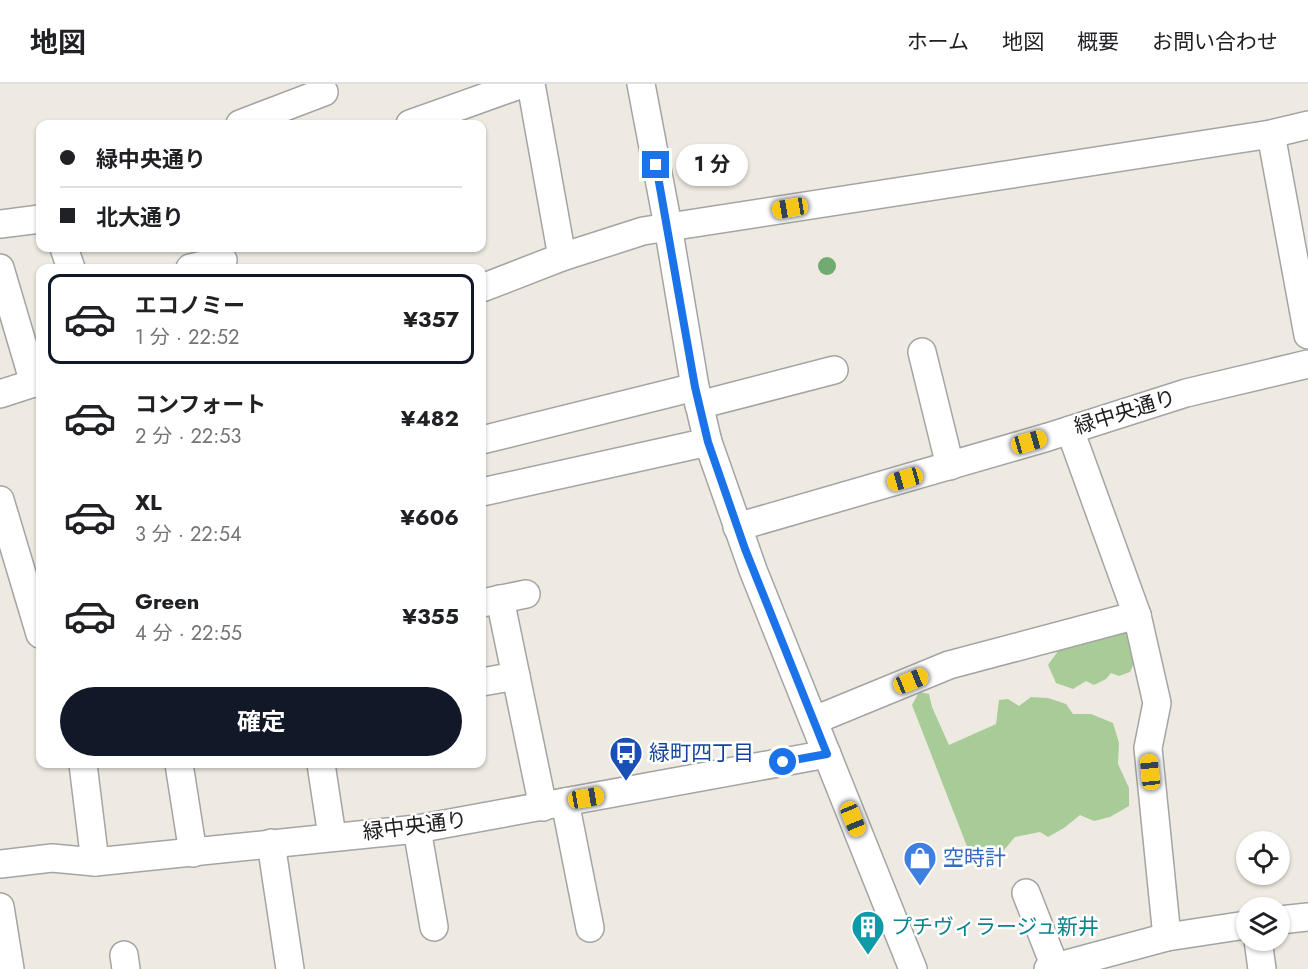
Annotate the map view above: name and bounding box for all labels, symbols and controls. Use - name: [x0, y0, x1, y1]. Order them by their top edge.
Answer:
- text: 地図: [30, 22, 86, 63]
- text: ホーム: [907, 27, 969, 57]
- text: 地図: [1002, 27, 1044, 57]
- text: 概要: [1077, 27, 1119, 57]
- text: お問い合わせ: [1152, 27, 1278, 57]
- text: 緑中央通り: [96, 143, 206, 175]
- callout: 1 分: [677, 144, 749, 186]
- text: 1 分: [694, 150, 730, 179]
- route end: [642, 151, 669, 178]
- car: [771, 196, 809, 220]
- text: 北大通り: [96, 201, 184, 233]
- text: エコノミー: [135, 289, 245, 321]
- icon: car: [63, 292, 117, 346]
- text: ¥357: [403, 303, 459, 335]
- text: 1 分 · 22:52: [135, 323, 239, 352]
- street label: 緑中央通り: [1070, 382, 1180, 442]
- text: コンフォート: [135, 388, 266, 420]
- icon: car: [63, 391, 117, 445]
- text: ¥482: [401, 402, 459, 434]
- text: 2 分 · 22:53: [135, 422, 241, 451]
- car: [1009, 428, 1049, 456]
- car: [885, 465, 925, 493]
- text: XL: [135, 486, 162, 518]
- icon: car: [63, 490, 117, 544]
- text: ¥606: [400, 501, 459, 533]
- text: 3 分 · 22:54: [135, 520, 242, 549]
- text: Green: [135, 585, 199, 617]
- icon: car: [63, 589, 117, 643]
- text: ¥355: [402, 600, 459, 632]
- text: 4 分 · 22:55: [135, 619, 242, 648]
- car: [891, 666, 931, 696]
- button: 確定: [60, 687, 462, 756]
- bus stop icon: 緑町四丁目: [608, 735, 644, 782]
- place label: 緑町四丁目: [649, 738, 754, 768]
- route start: [769, 748, 796, 775]
- car: [1139, 753, 1161, 791]
- car: [567, 786, 605, 810]
- car: [838, 799, 868, 839]
- street label: 緑中央通り: [361, 805, 469, 847]
- map controls: [1236, 831, 1290, 951]
- button: locate: [1236, 831, 1290, 885]
- shop icon: 空時計: [902, 840, 938, 887]
- place label: 空時計: [943, 843, 1006, 873]
- button: layers: [1236, 897, 1290, 951]
- building icon: プチヴィラージュ新井: [850, 909, 886, 956]
- place label: プチヴィラージュ新井: [891, 912, 1099, 942]

